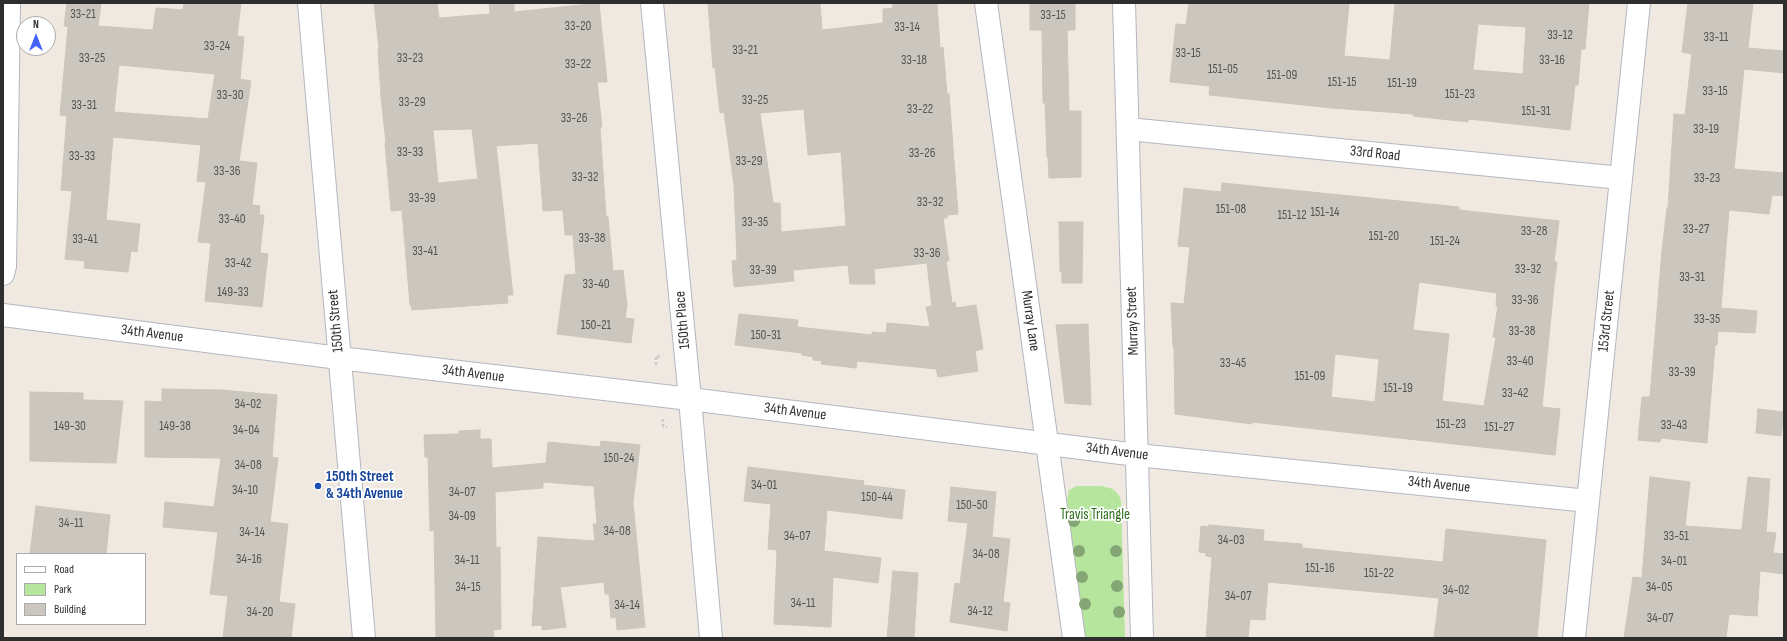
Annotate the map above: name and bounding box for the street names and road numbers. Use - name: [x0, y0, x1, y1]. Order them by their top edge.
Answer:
- street label: 33rd Road: [1349, 142, 1401, 166]
- street label: Murray Street: [1123, 286, 1143, 356]
- street label: 150th Street: [324, 289, 348, 353]
- street label: Murray Lane: [1017, 289, 1043, 353]
- street label: 153rd Street: [1595, 289, 1619, 353]
- street label: 150th Place: [671, 290, 695, 350]
- street label: 34th Avenue: [120, 321, 184, 347]
- street label: 34th Avenue: [441, 361, 505, 387]
- street label: 34th Avenue: [763, 399, 827, 425]
- street label: 34th Avenue: [1085, 439, 1149, 465]
- street label: 34th Avenue: [1407, 473, 1471, 497]

